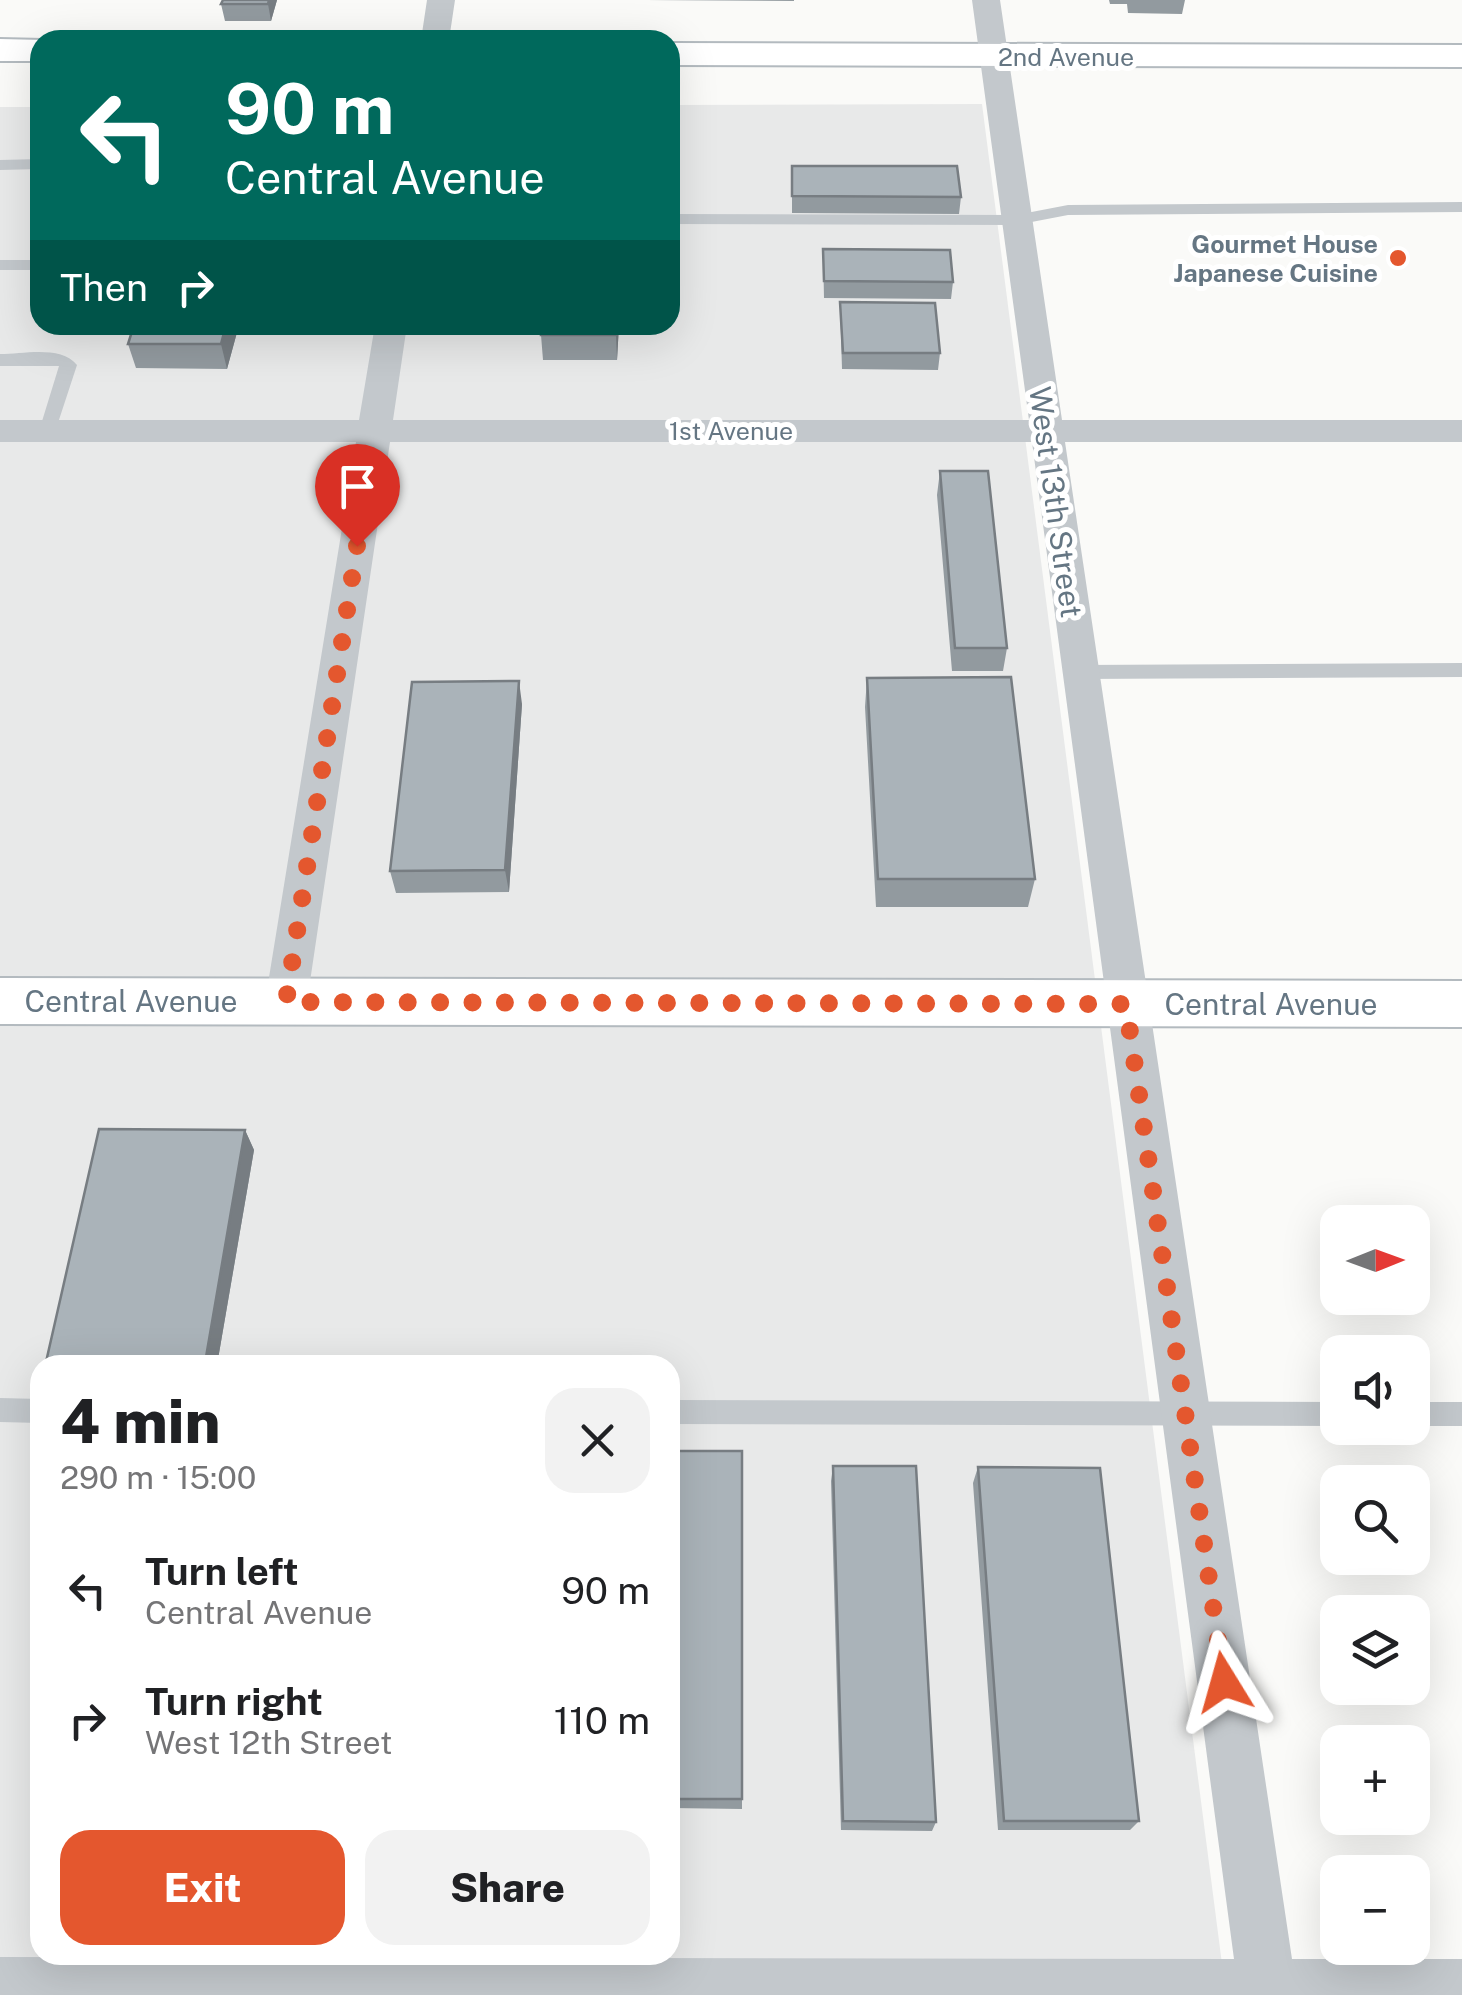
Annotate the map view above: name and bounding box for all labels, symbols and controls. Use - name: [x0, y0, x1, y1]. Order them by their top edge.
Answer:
- street label: 2nd Avenue: [998, 42, 1134, 72]
- text: 90 m: [225, 67, 395, 150]
- icon: left: [60, 70, 190, 200]
- text: Central Avenue: [225, 151, 545, 204]
- place label: Gourmet House Japanese Cuisine: [1173, 229, 1378, 288]
- marker: Gourmet House Japanese Cuisine: [1387, 247, 1409, 269]
- icon: right: [168, 260, 223, 315]
- text: Then: [60, 265, 148, 310]
- street label: West 13th Street: [1022, 384, 1090, 620]
- street label: 1st Avenue: [669, 416, 793, 446]
- pin: [315, 444, 400, 547]
- icon: arrive: [330, 459, 385, 514]
- street label: Central Avenue: [24, 983, 238, 1019]
- street label: Central Avenue: [1164, 986, 1378, 1022]
- north arrow: [1320, 1205, 1430, 1315]
- map controls: [1320, 1205, 1430, 1965]
- button: sound: [1320, 1335, 1430, 1445]
- text: 4 min: [60, 1386, 220, 1457]
- button: close: [545, 1388, 650, 1493]
- text: 290 m · 15:00: [60, 1459, 256, 1496]
- button: search: [1320, 1465, 1430, 1575]
- text: Turn left: [145, 1549, 299, 1594]
- icon: left: [60, 1563, 115, 1618]
- text: 90 m: [561, 1568, 650, 1613]
- text: Central Avenue: [145, 1594, 372, 1631]
- button: layers: [1320, 1595, 1430, 1705]
- position arrow: [1172, 1630, 1276, 1734]
- text: Turn right: [145, 1679, 323, 1724]
- icon: right: [60, 1693, 115, 1748]
- text: 110 m: [554, 1698, 650, 1743]
- text: West 12th Street: [145, 1724, 392, 1761]
- button: +: [1320, 1725, 1430, 1835]
- button: Exit: [60, 1830, 345, 1945]
- button: Share: [365, 1830, 650, 1945]
- button: −: [1320, 1855, 1430, 1965]

